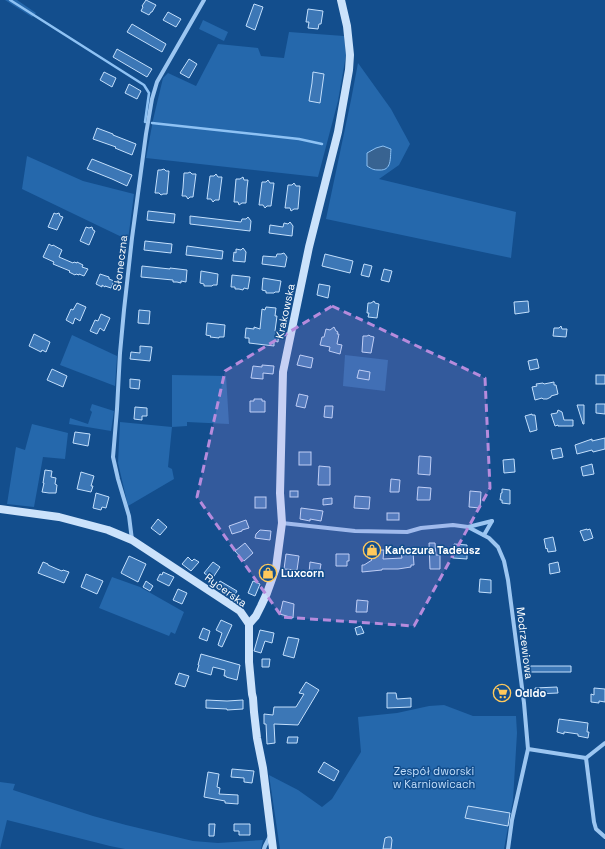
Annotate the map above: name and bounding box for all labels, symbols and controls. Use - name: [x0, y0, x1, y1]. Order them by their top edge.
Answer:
- street label: Słoneczna: [110, 234, 130, 292]
- street label: Krakowska: [272, 282, 298, 340]
- shop icon: Kańczura Tadeusz: [362, 540, 382, 560]
- place label: Kańczura Tadeusz: [385, 543, 481, 557]
- shop icon: Luxcorn: [258, 563, 278, 583]
- place label: Luxcorn: [281, 566, 324, 580]
- street label: Rycerska: [202, 570, 250, 610]
- street label: Modrzewiowa: [514, 606, 536, 681]
- supermarket icon: Odido: [492, 683, 512, 703]
- place label: Odido: [515, 686, 546, 700]
- park label: Zespół dworski w Karniowicach: [393, 764, 475, 791]

